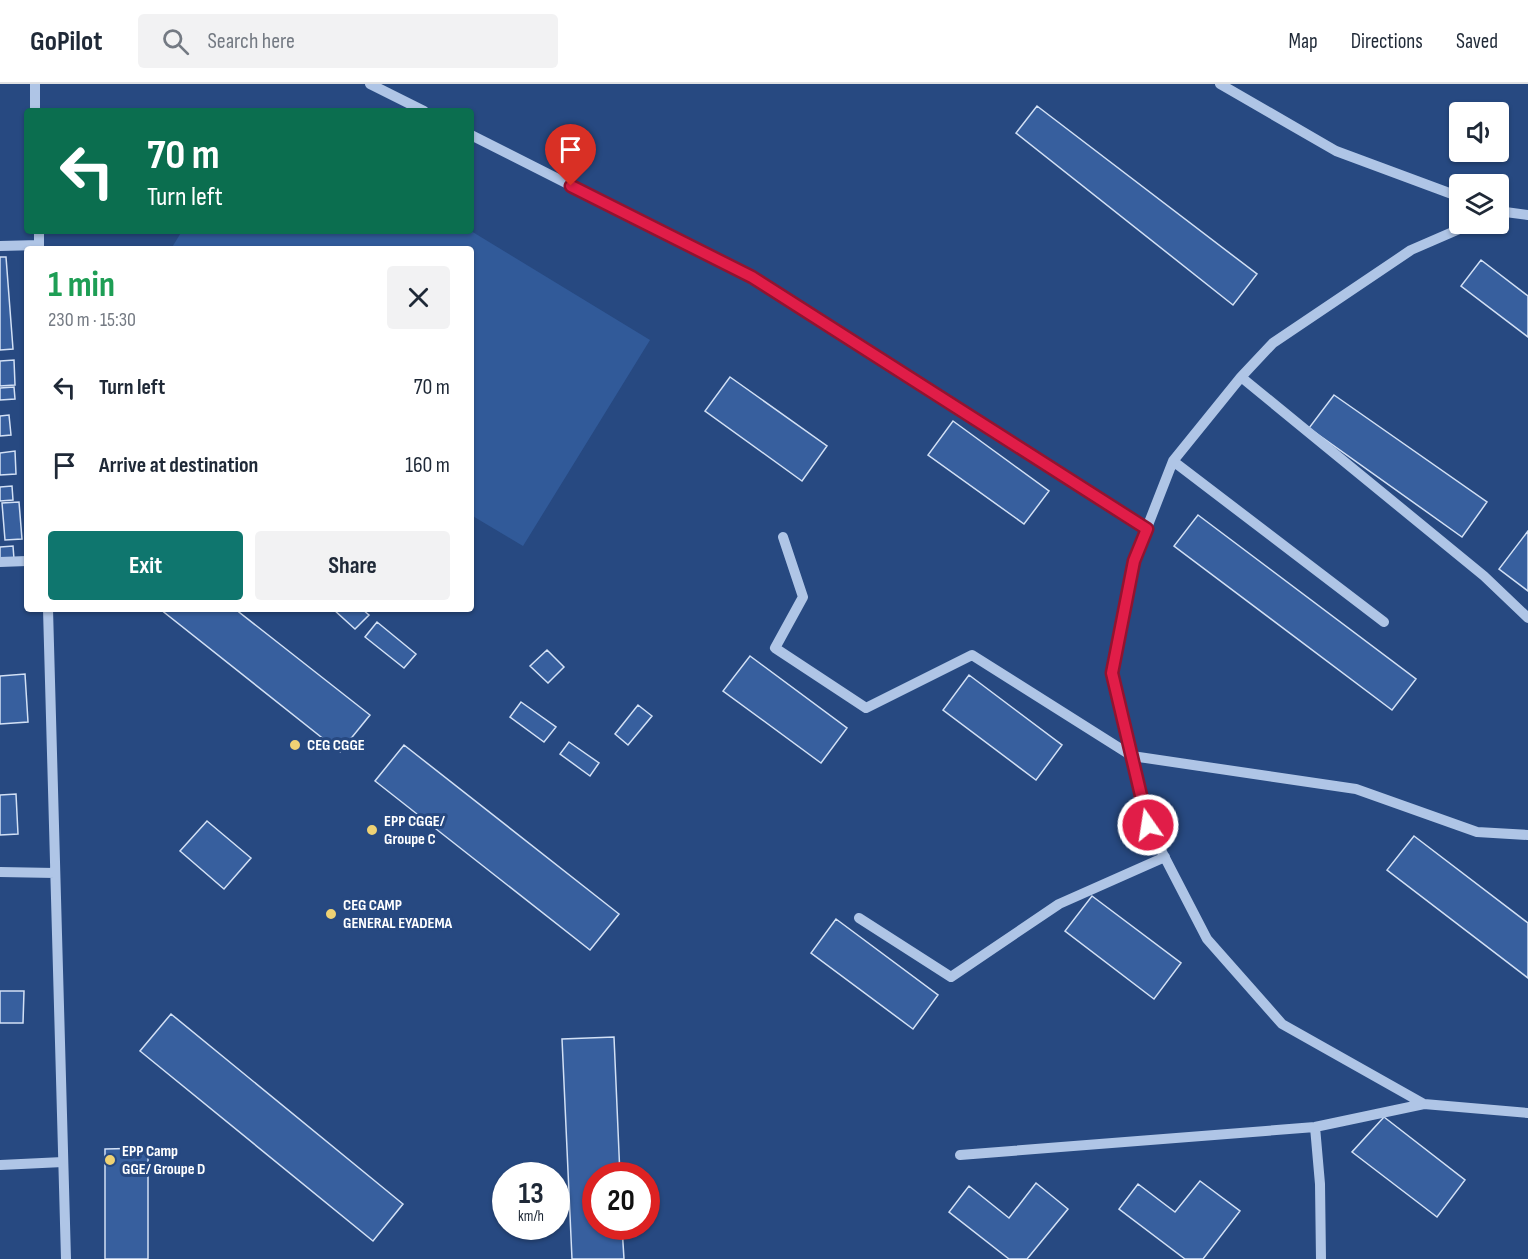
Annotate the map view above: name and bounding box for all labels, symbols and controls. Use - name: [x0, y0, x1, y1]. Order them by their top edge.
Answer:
- search box: [138, 14, 558, 68]
- text: GoPilot: [30, 25, 102, 58]
- icon: search: [159, 25, 192, 58]
- text: Search here: [207, 28, 295, 55]
- text: Map: [1288, 29, 1318, 54]
- text: Directions: [1351, 29, 1423, 54]
- text: Saved: [1456, 29, 1498, 54]
- map controls: [1449, 102, 1509, 234]
- button: sound: [1449, 102, 1509, 162]
- pin: [545, 124, 596, 186]
- text: 70 m: [147, 130, 220, 181]
- icon: left: [48, 132, 126, 210]
- icon: arrive: [554, 133, 587, 166]
- button: layers: [1449, 174, 1509, 234]
- text: Turn left: [147, 181, 223, 213]
- text: 1 min: [48, 264, 115, 307]
- button: close: [387, 266, 450, 329]
- text: 230 m · 15:30: [48, 308, 136, 332]
- icon: left: [48, 371, 81, 404]
- text: Turn left: [99, 374, 165, 401]
- text: 70 m: [414, 374, 450, 401]
- icon: arrive: [48, 449, 81, 482]
- text: Arrive at destination: [99, 452, 258, 479]
- text: 160 m: [405, 452, 450, 479]
- button: Exit: [48, 531, 243, 600]
- button: Share: [255, 531, 450, 600]
- place label: CEG CGGE: [307, 736, 365, 755]
- marker: CEG CGGE: [288, 738, 302, 752]
- position arrow: [1116, 793, 1180, 857]
- place label: EPP CGGE/ Groupe C: [384, 812, 446, 849]
- marker: EPP CGGE/ Groupe C: [365, 823, 379, 837]
- place label: CEG CAMP GENERAL EYADEMA: [343, 896, 453, 933]
- marker: CEG CAMP GENERAL EYADEMA: [324, 907, 338, 921]
- place label: EPP Camp GGE/ Groupe D: [122, 1142, 205, 1179]
- marker: EPP Camp GGE/ Groupe D: [103, 1153, 117, 1167]
- speed limit sign: 20: [582, 1162, 660, 1240]
- text: 13: [518, 1176, 544, 1212]
- text: km/h: [518, 1207, 544, 1226]

